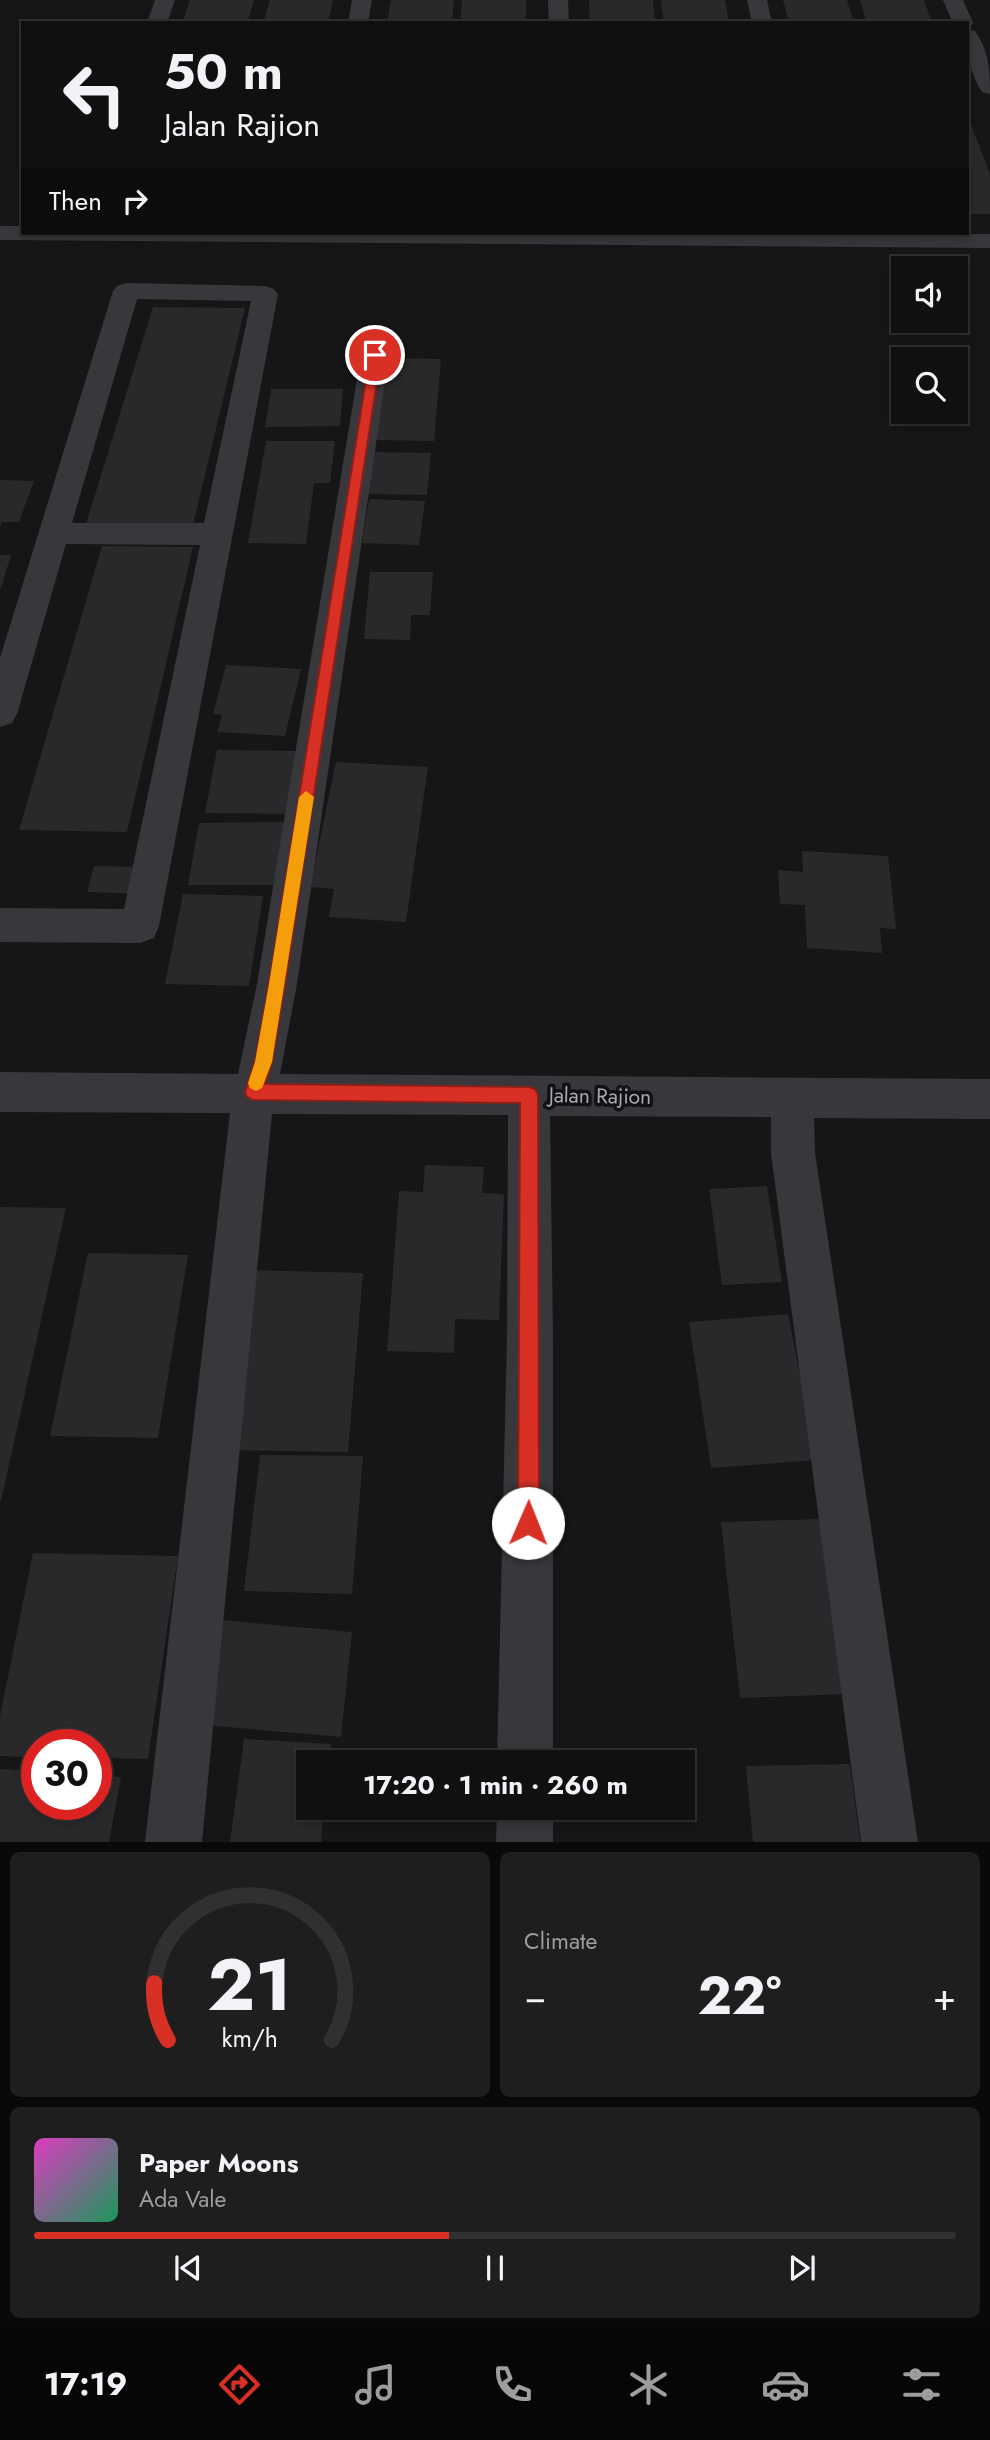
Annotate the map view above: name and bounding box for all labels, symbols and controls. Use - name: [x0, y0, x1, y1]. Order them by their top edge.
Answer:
- text: 50 m: [164, 37, 283, 107]
- icon: left: [49, 49, 140, 140]
- text: Jalan Rajion: [164, 102, 320, 148]
- text: Then: [49, 182, 102, 220]
- icon: right: [116, 182, 154, 220]
- map controls: [891, 256, 968, 424]
- button: sound: [891, 256, 968, 333]
- pin: [345, 325, 405, 385]
- icon: arrive: [356, 336, 394, 374]
- button: search: [891, 347, 968, 424]
- street label: Jalan Rajion: [546, 1080, 651, 1112]
- position arrow: [491, 1486, 565, 1560]
- speed limit sign: 30: [21, 1729, 112, 1820]
- text: 17:20 · 1 min · 260 m: [363, 1766, 628, 1804]
- text: Climate: [524, 1924, 597, 1958]
- text: 21: [208, 1933, 292, 2038]
- text: 22°: [698, 1958, 781, 2034]
- text: −: [524, 1969, 546, 2024]
- text: +: [933, 1969, 956, 2024]
- text: km/h: [222, 2020, 278, 2056]
- text: Paper Moons: [139, 2144, 299, 2182]
- text: Ada Vale: [139, 2182, 226, 2216]
- icon: previous: [169, 2249, 207, 2287]
- icon: pause: [476, 2249, 514, 2287]
- icon: next: [783, 2249, 821, 2287]
- icon: directions: [215, 2360, 264, 2409]
- icon: music: [351, 2360, 400, 2409]
- icon: phone: [488, 2360, 537, 2409]
- icon: climate: [624, 2360, 673, 2409]
- icon: car: [761, 2360, 810, 2409]
- icon: filters: [897, 2360, 946, 2409]
- text: 17:19: [44, 2361, 127, 2407]

